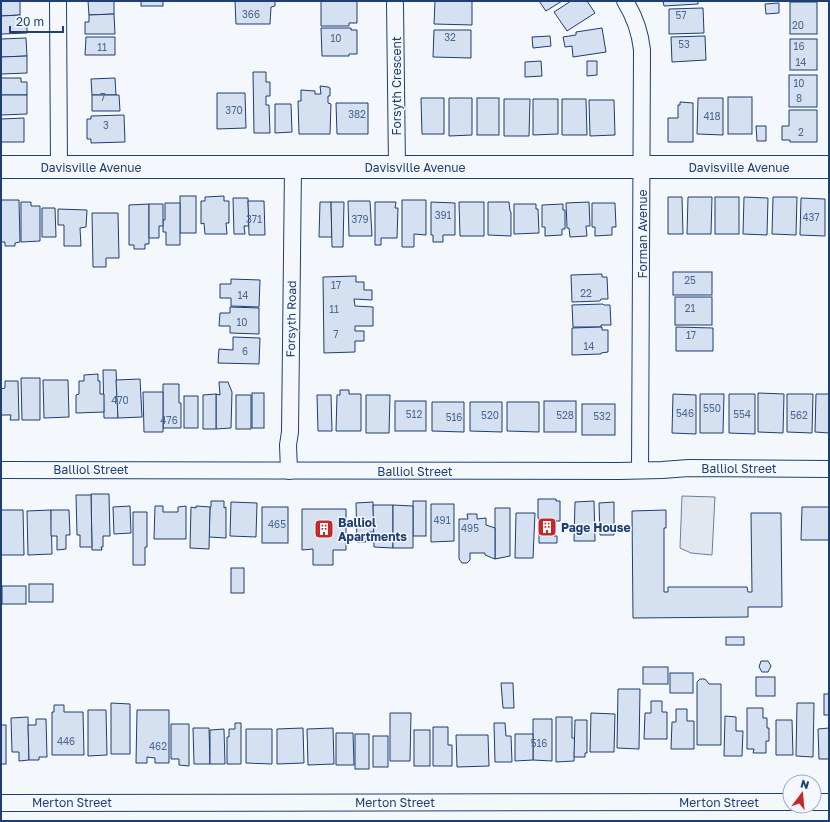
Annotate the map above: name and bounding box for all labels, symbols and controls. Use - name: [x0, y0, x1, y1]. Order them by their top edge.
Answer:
- scale bar: [10, 8, 63, 34]
- house number: 366: [242, 8, 260, 20]
- house number: 57: [675, 9, 687, 21]
- text: 20 m: [16, 14, 44, 29]
- house number: 20: [792, 19, 804, 31]
- house number: 32: [444, 31, 456, 43]
- house number: 10: [330, 32, 342, 44]
- street label: Forsyth Crescent: [389, 36, 404, 136]
- house number: 53: [678, 38, 690, 50]
- house number: 16: [794, 40, 804, 52]
- house number: 11: [97, 41, 107, 53]
- house number: 14: [796, 56, 806, 68]
- house number: 10: [793, 77, 805, 89]
- house number: 7: [100, 91, 106, 103]
- house number: 8: [796, 92, 802, 104]
- house number: 370: [225, 104, 243, 116]
- house number: 382: [348, 108, 366, 120]
- house number: 418: [703, 110, 721, 122]
- house number: 3: [103, 119, 109, 131]
- house number: 2: [798, 126, 804, 138]
- street label: Davisville Avenue: [40, 160, 142, 175]
- street label: Davisville Avenue: [364, 160, 466, 175]
- street label: Davisville Avenue: [688, 160, 790, 175]
- street label: Forman Avenue: [635, 189, 650, 279]
- house number: 391: [435, 209, 452, 221]
- house number: 437: [802, 211, 820, 223]
- house number: 371: [246, 213, 262, 225]
- house number: 379: [351, 213, 369, 225]
- house number: 25: [684, 274, 696, 286]
- house number: 17: [331, 279, 341, 291]
- street label: Forsyth Road: [283, 280, 299, 358]
- house number: 22: [580, 287, 592, 299]
- house number: 14: [238, 289, 248, 301]
- house number: 21: [685, 302, 695, 314]
- house number: 11: [329, 303, 339, 315]
- house number: 10: [236, 316, 248, 328]
- house number: 7: [333, 328, 339, 340]
- house number: 17: [686, 329, 696, 341]
- house number: 14: [584, 340, 594, 352]
- house number: 6: [242, 345, 248, 357]
- house number: 470: [111, 394, 129, 406]
- house number: 550: [703, 402, 721, 414]
- house number: 546: [676, 407, 694, 419]
- house number: 512: [406, 408, 422, 420]
- house number: 554: [733, 408, 751, 420]
- house number: 520: [481, 409, 499, 421]
- house number: 528: [556, 409, 574, 421]
- house number: 562: [790, 409, 808, 421]
- house number: 532: [593, 410, 611, 422]
- house number: 516: [446, 411, 462, 423]
- house number: 476: [160, 414, 178, 426]
- street label: Balliol Street: [701, 461, 777, 476]
- street label: Balliol Street: [53, 462, 129, 477]
- street label: Balliol Street: [377, 464, 453, 479]
- house number: 491: [434, 514, 451, 526]
- place label: Balliol Apartments: [338, 515, 407, 544]
- building icon: Page House: [536, 516, 558, 538]
- house number: 465: [268, 518, 286, 530]
- building icon: Balliol Apartments: [313, 518, 335, 540]
- place label: Page House: [561, 520, 631, 535]
- house number: 495: [461, 522, 479, 534]
- house number: 446: [57, 735, 75, 747]
- house number: 516: [531, 737, 547, 749]
- house number: 462: [149, 740, 167, 752]
- north arrow: [782, 774, 822, 814]
- text: N: [799, 777, 811, 791]
- street label: Merton Street: [32, 795, 112, 810]
- street label: Merton Street: [355, 795, 435, 810]
- street label: Merton Street: [679, 795, 759, 810]

